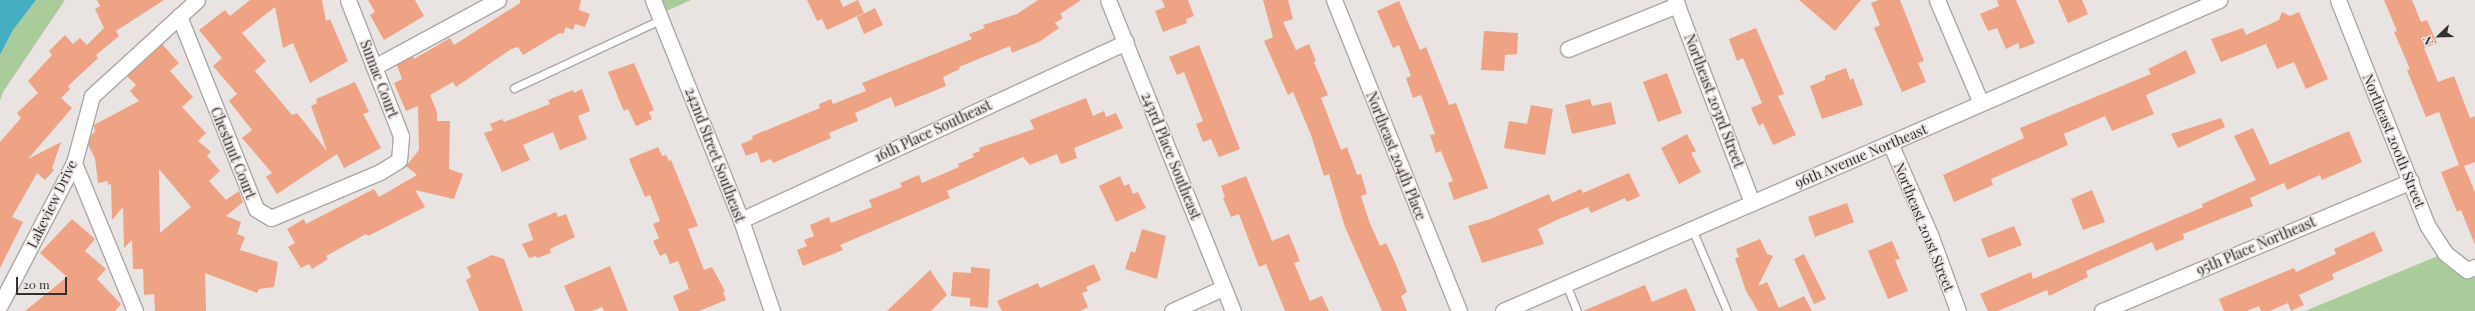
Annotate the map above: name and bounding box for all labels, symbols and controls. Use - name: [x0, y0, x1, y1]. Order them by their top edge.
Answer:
- north arrow: [2419, 16, 2459, 56]
- street label: Northeast 203rd Street: [1681, 32, 1747, 170]
- text: N: [2419, 34, 2436, 47]
- street label: Sumac Court: [356, 38, 402, 120]
- street label: Northeast 200th Street: [2359, 71, 2429, 211]
- street label: 242nd Street Southeast: [681, 85, 749, 225]
- street label: Northeast 204th Place: [1363, 89, 1429, 223]
- street label: 243rd Place Southeast: [1138, 90, 1204, 222]
- street label: 16th Place Southeast: [872, 96, 994, 166]
- street label: Chestnut Court: [207, 105, 259, 201]
- street label: 96th Avenue Northeast: [1792, 120, 1930, 192]
- street label: Lakeview Drive: [23, 157, 81, 251]
- street label: Northeast 201st Street: [1890, 160, 1958, 294]
- street label: 95th Place Northeast: [2194, 213, 2318, 279]
- scale bar: [18, 269, 69, 295]
- text: 20 m: [23, 276, 50, 292]

